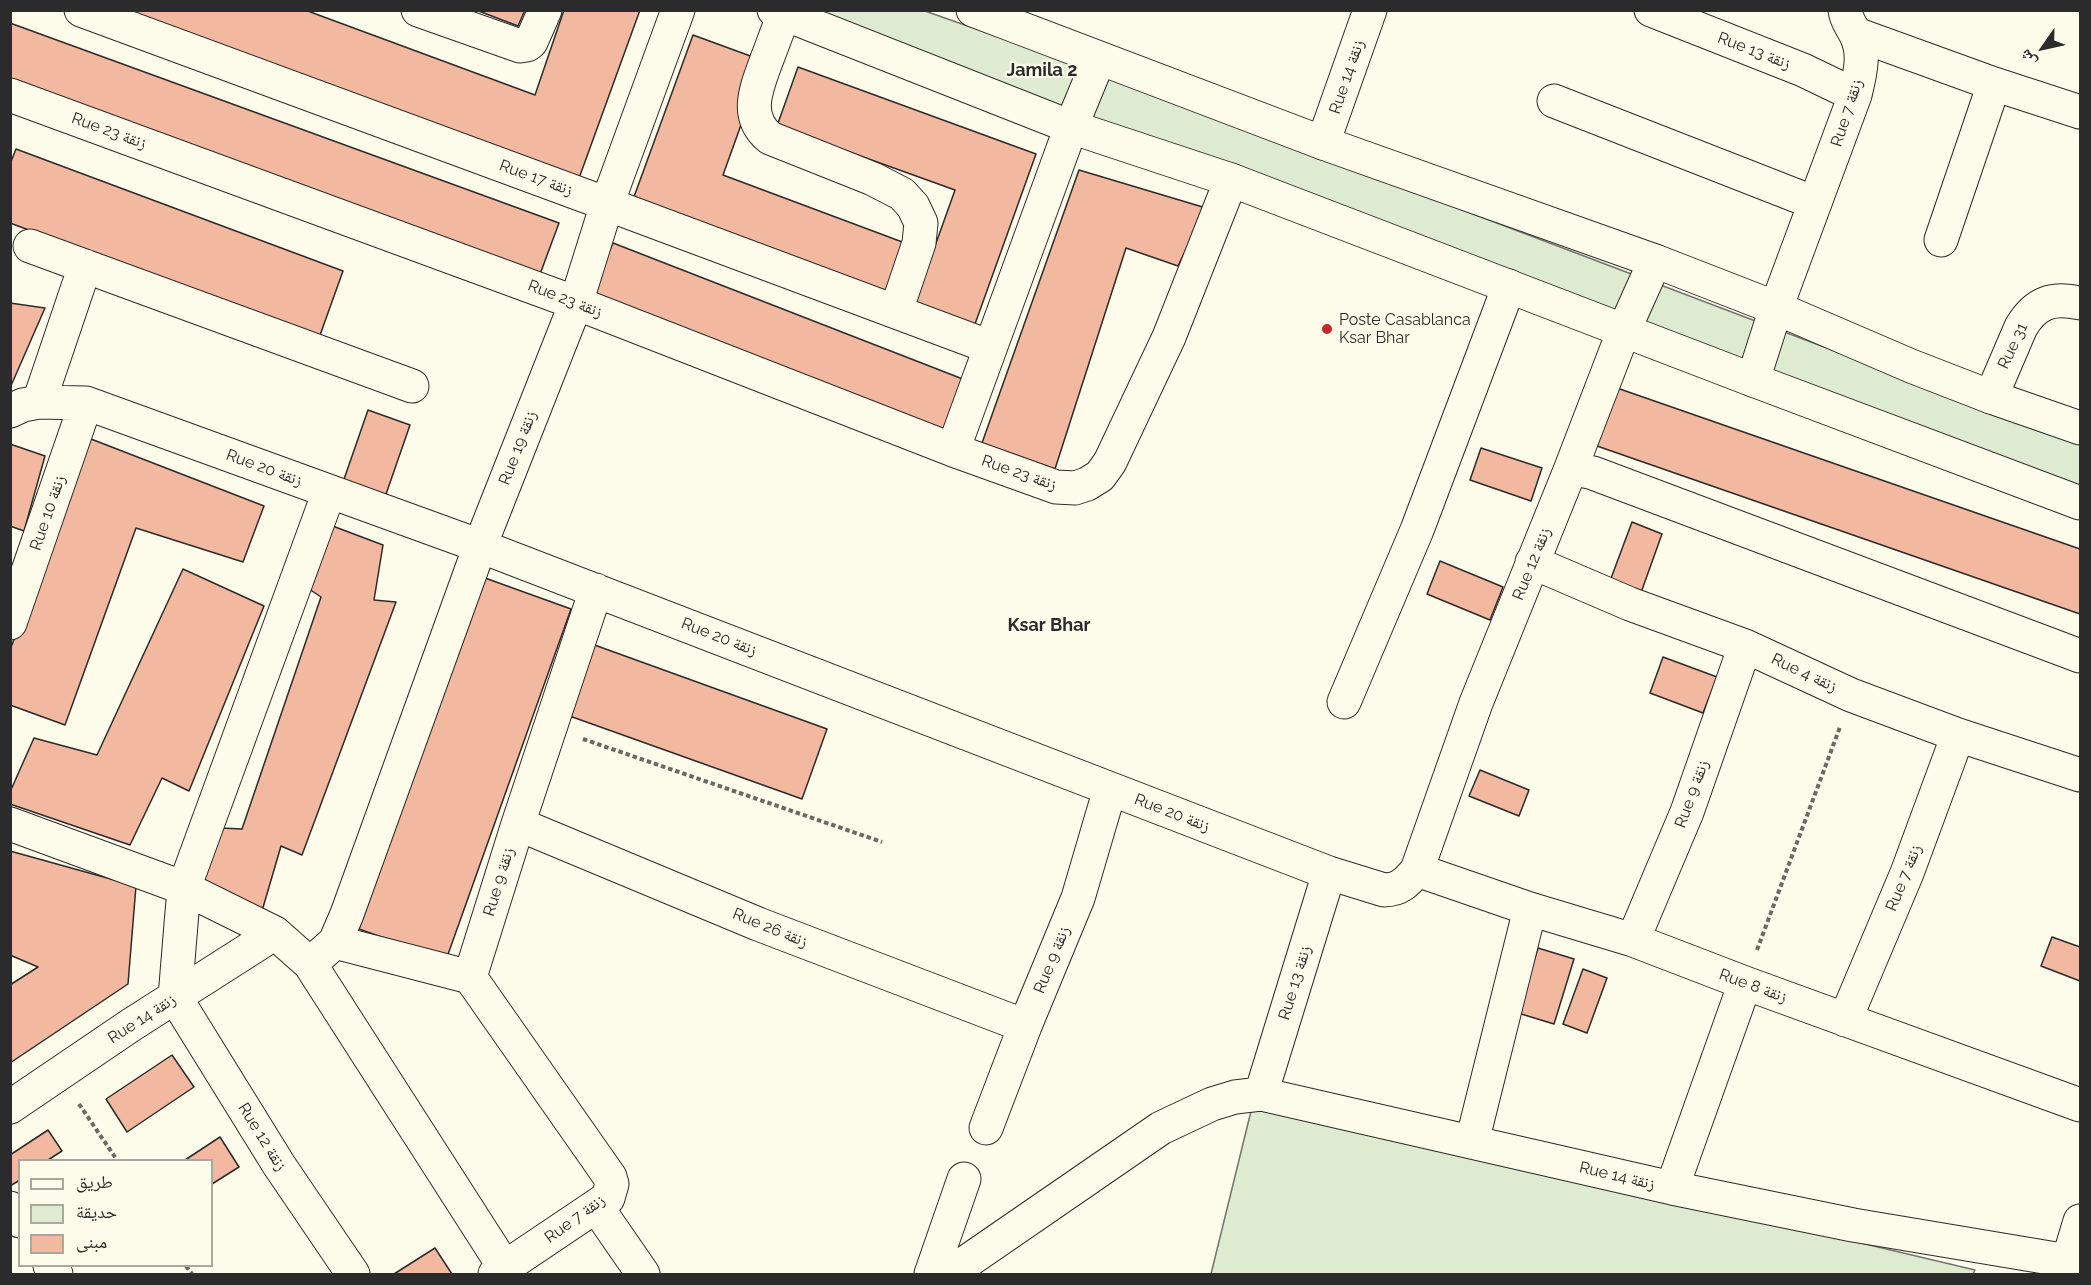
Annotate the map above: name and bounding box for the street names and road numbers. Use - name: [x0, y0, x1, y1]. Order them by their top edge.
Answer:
- street label: Rue 13 زنقة: [1715, 28, 1793, 74]
- street label: Rue 14 زنقة: [1325, 37, 1369, 117]
- street label: Rue 7 زنقة: [1827, 77, 1867, 149]
- street label: Rue 23 زنقة: [69, 109, 149, 153]
- street label: Rue 17 زنقة: [497, 156, 575, 200]
- street label: Rue 23 زنقة: [525, 276, 605, 322]
- street label: Rue 31: [1994, 320, 2032, 372]
- street label: Rue 19 زنقة: [495, 408, 541, 488]
- street label: Rue 20 زنقة: [223, 445, 305, 491]
- street label: Rue 23 زنقة: [979, 451, 1059, 495]
- street label: Rue 10 زنقة: [26, 473, 70, 553]
- street label: Rue 12 زنقة: [1509, 525, 1555, 603]
- street label: Rue 20 زنقة: [678, 614, 760, 660]
- street label: Rue 4 زنقة: [1768, 649, 1840, 697]
- street label: Rue 9 زنقة: [1671, 757, 1713, 831]
- street label: Rue 20 زنقة: [1131, 790, 1213, 836]
- street label: Rue 7 زنقة: [1882, 842, 1926, 914]
- street label: Rue 9 زنقة: [479, 845, 519, 919]
- street label: Rue 26 زنقة: [730, 904, 810, 952]
- street label: Rue 9 زنقة: [1030, 924, 1074, 996]
- street label: Rue 13 زنقة: [1275, 943, 1315, 1023]
- street label: Rue 8 زنقة: [1716, 965, 1790, 1007]
- street label: Rue 14 زنقة: [104, 990, 180, 1048]
- street label: Rue 12 زنقة: [234, 1099, 290, 1175]
- street label: Rue 14 زنقة: [1577, 1158, 1657, 1194]
- street label: Rue 7 زنقة: [541, 1191, 609, 1247]

